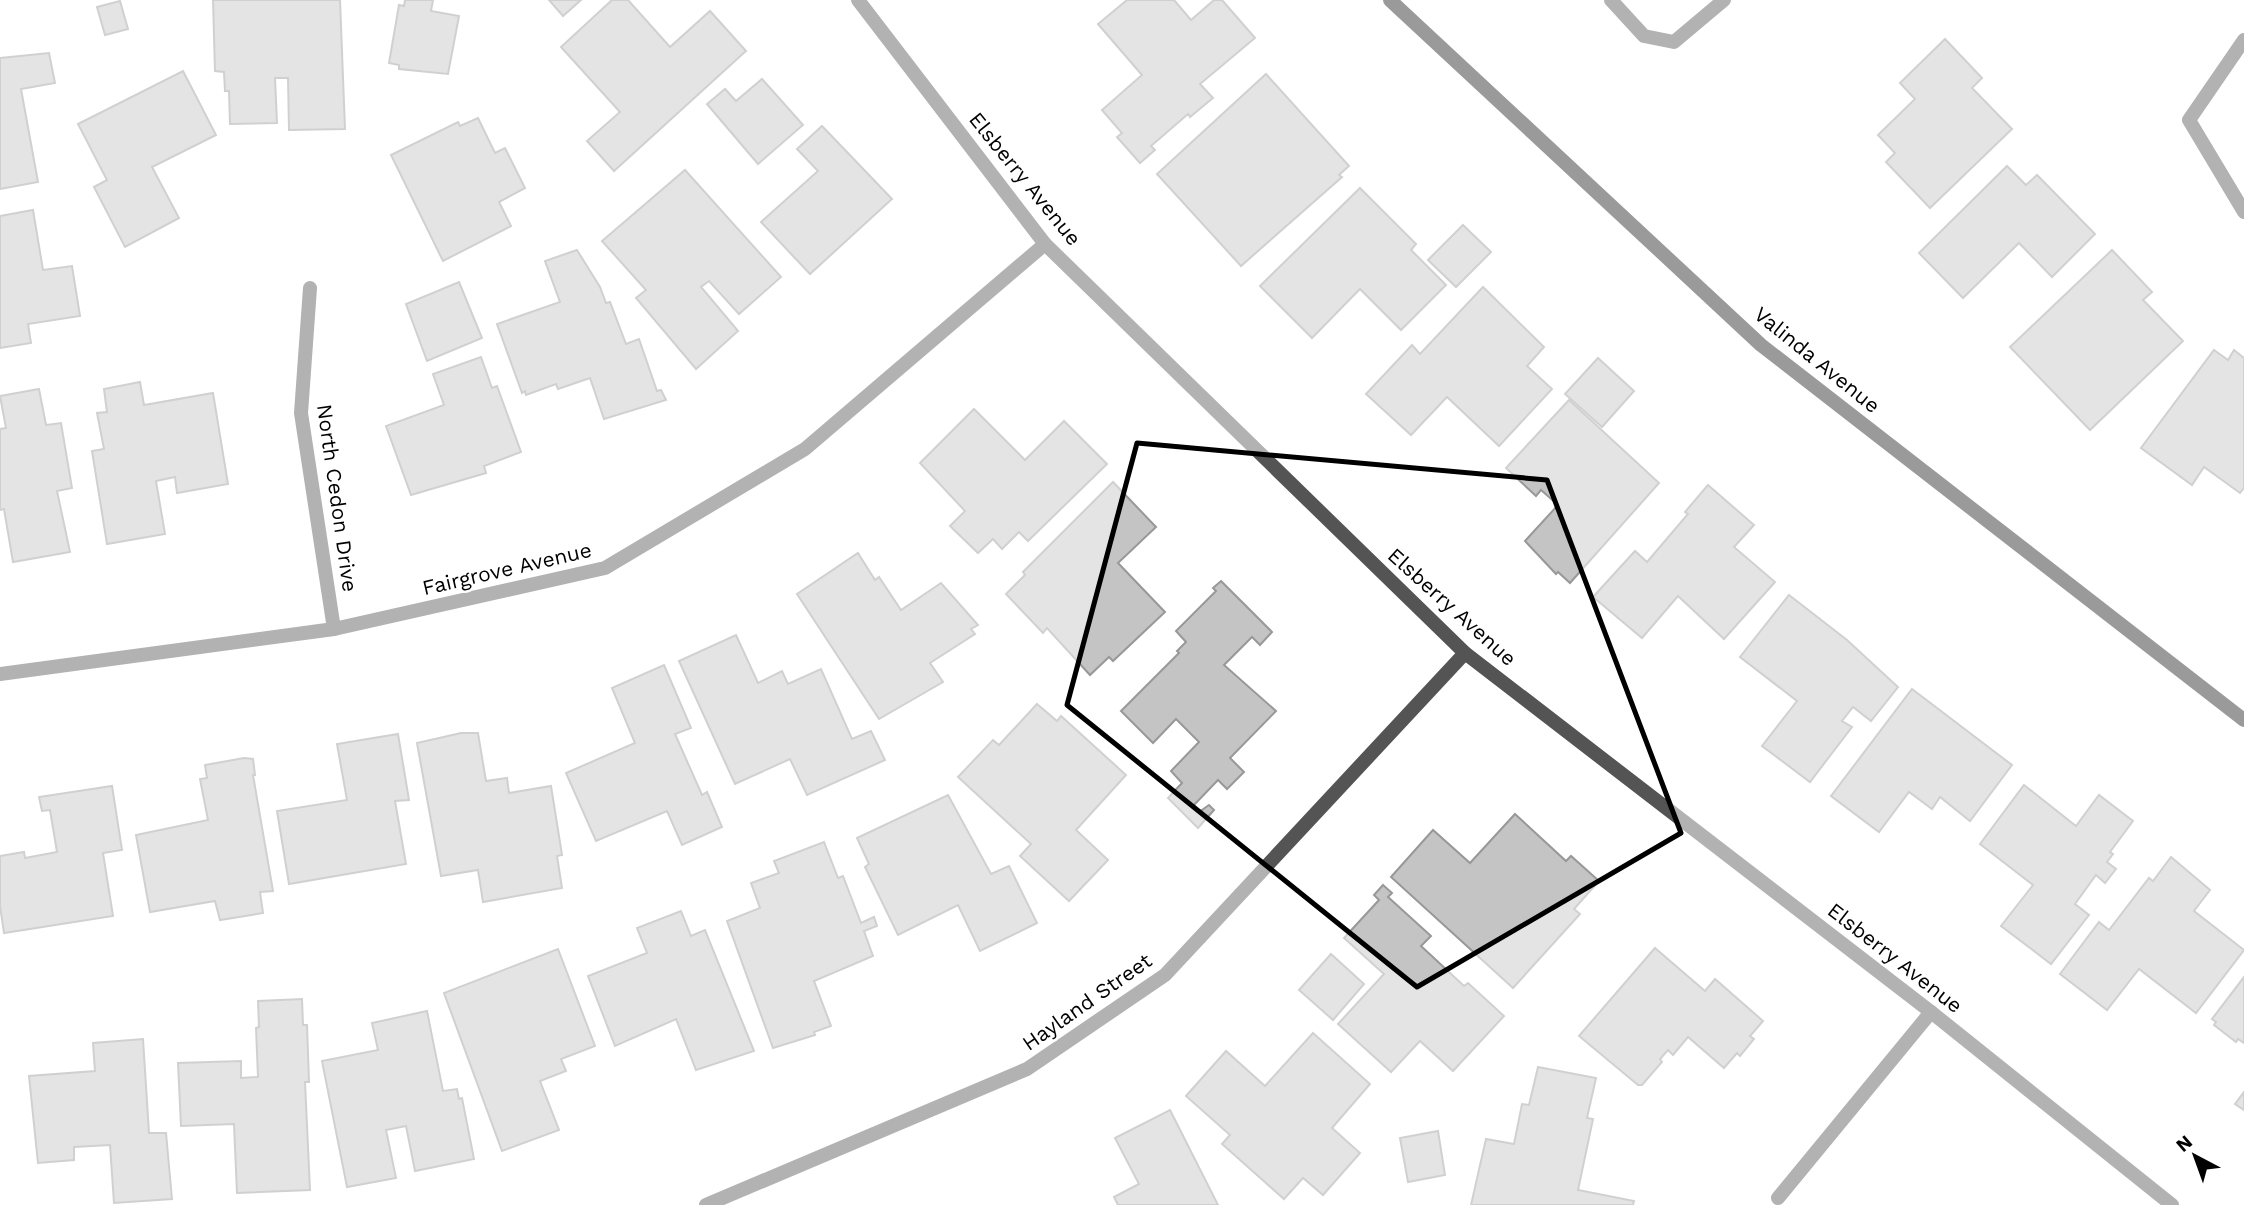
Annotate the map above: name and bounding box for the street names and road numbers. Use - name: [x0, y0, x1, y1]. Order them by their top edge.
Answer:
- street label: Elsberry Avenue: [964, 107, 1087, 250]
- street label: Valinda Avenue: [1749, 301, 1885, 418]
- street label: North Cedon Drive: [312, 402, 363, 593]
- street label: Fairgrove Avenue: [420, 537, 594, 600]
- street label: Elsberry Avenue: [1383, 542, 1522, 671]
- street label: Elsberry Avenue: [1823, 897, 1968, 1018]
- street label: Hayland Street: [1017, 948, 1156, 1055]

